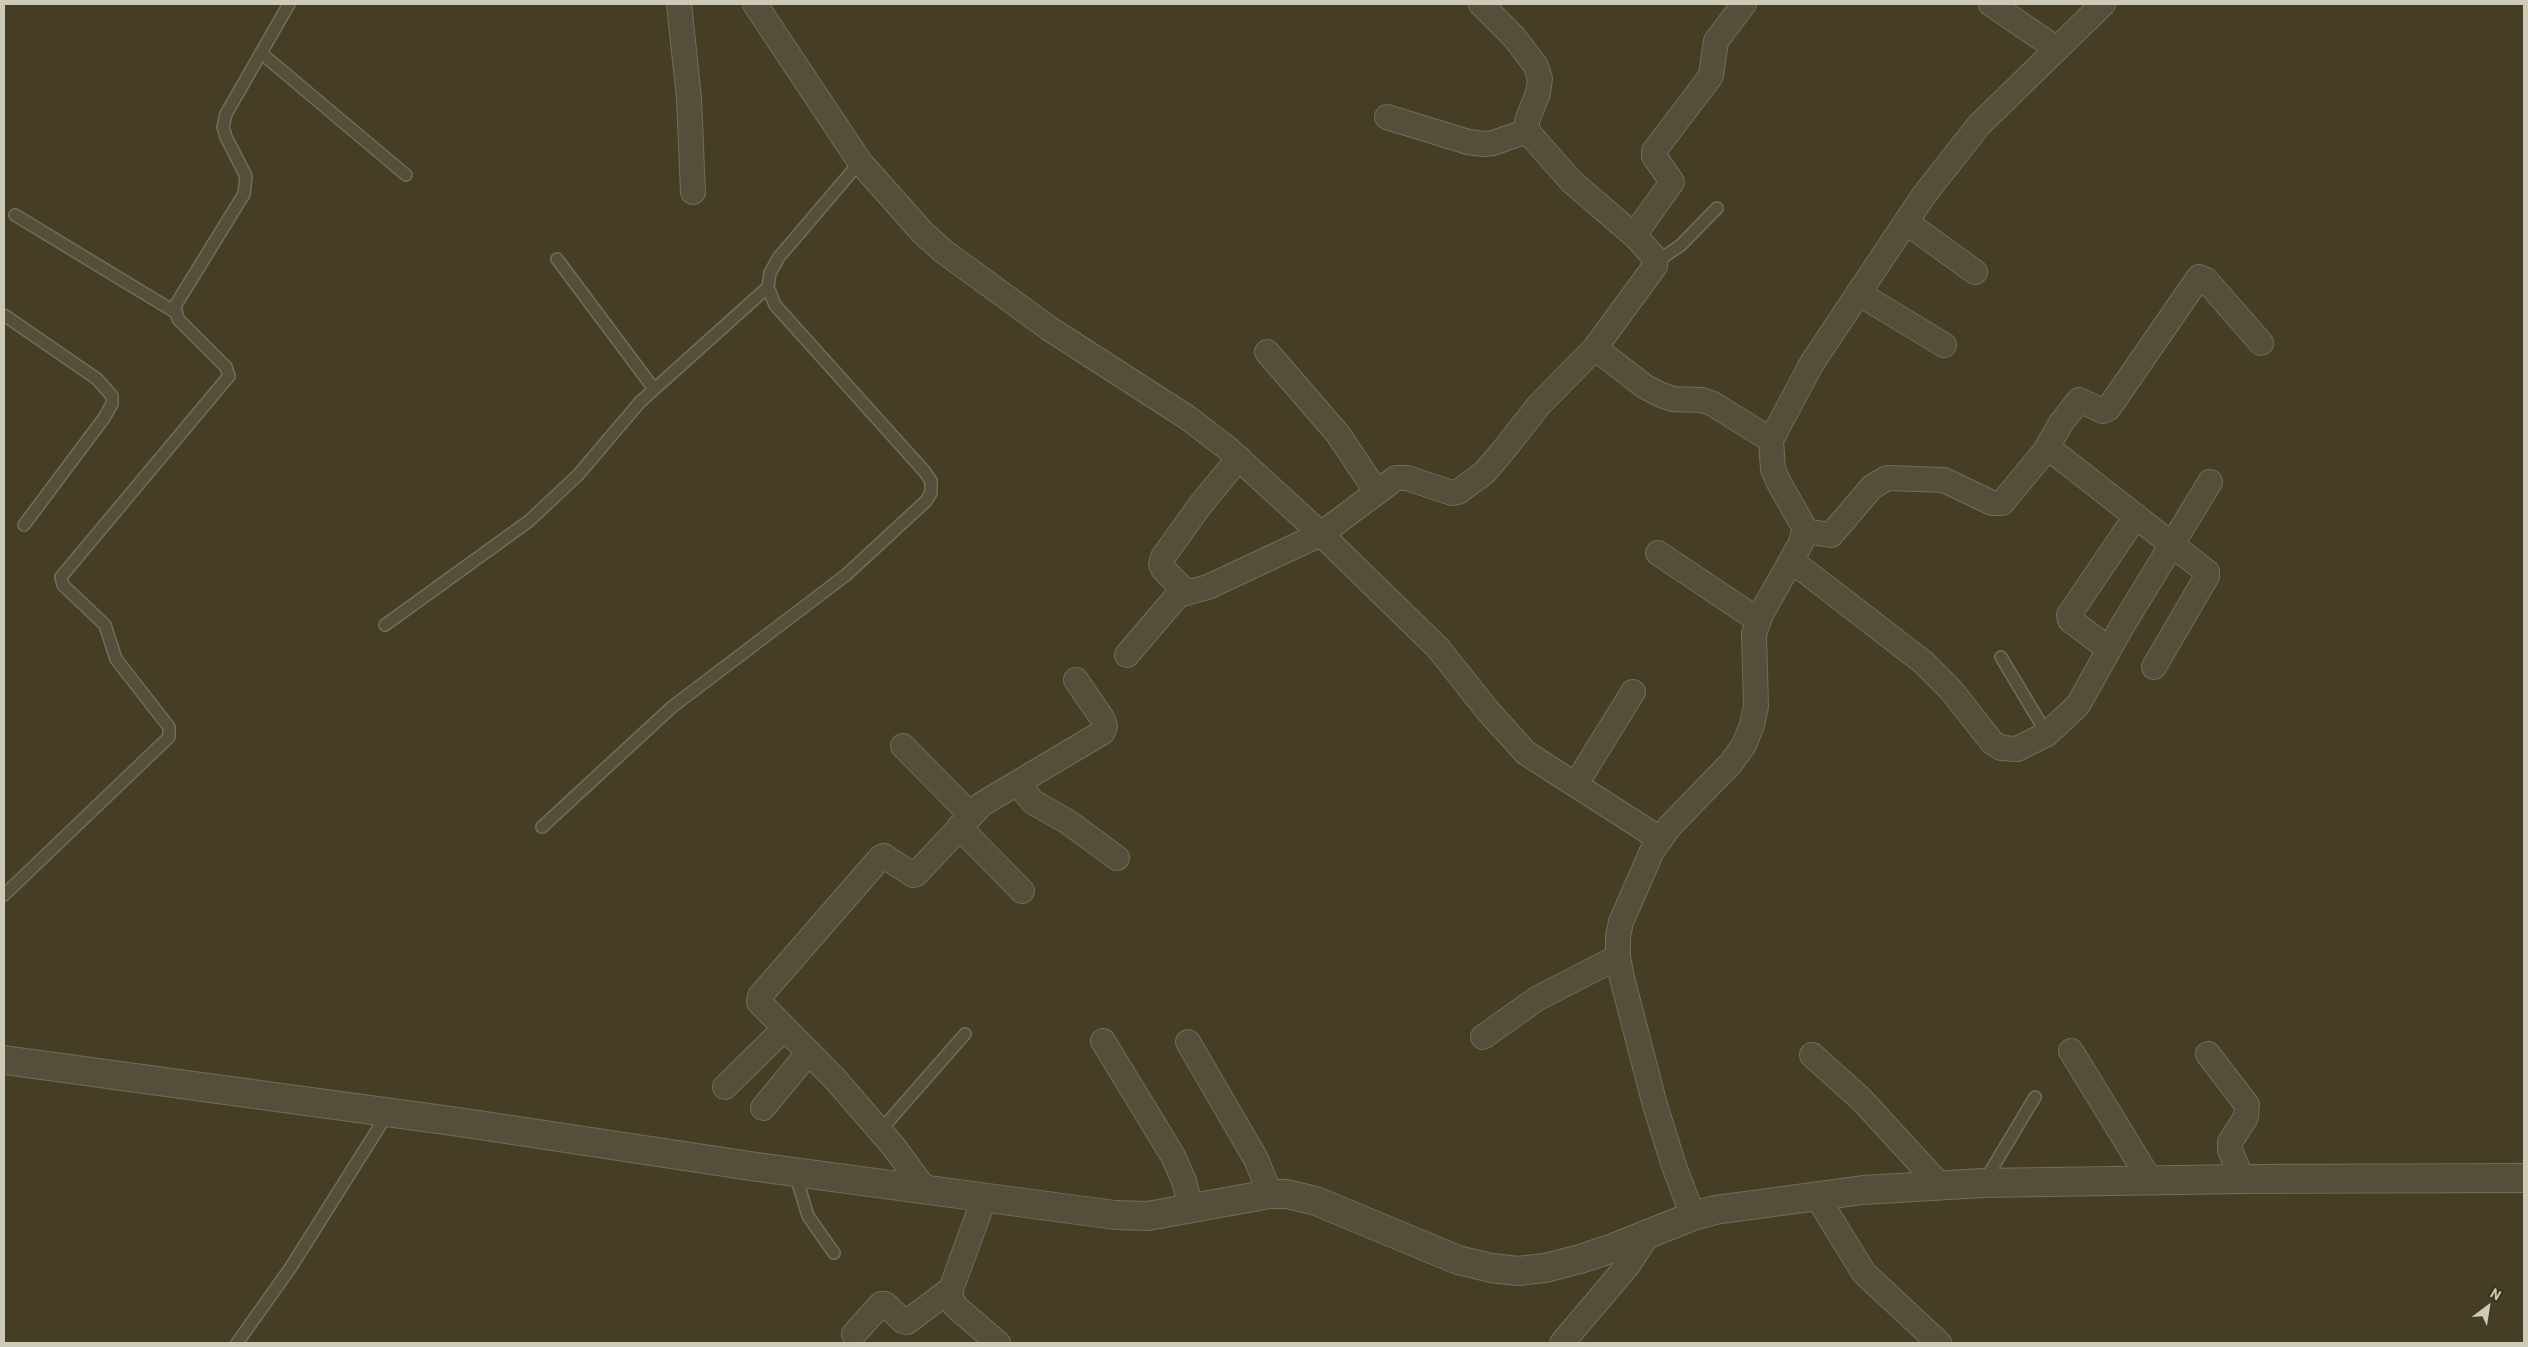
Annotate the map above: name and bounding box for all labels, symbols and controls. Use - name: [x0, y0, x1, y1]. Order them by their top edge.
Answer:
- north arrow: [2463, 1282, 2513, 1332]
- text: N: [2488, 1284, 2504, 1303]

